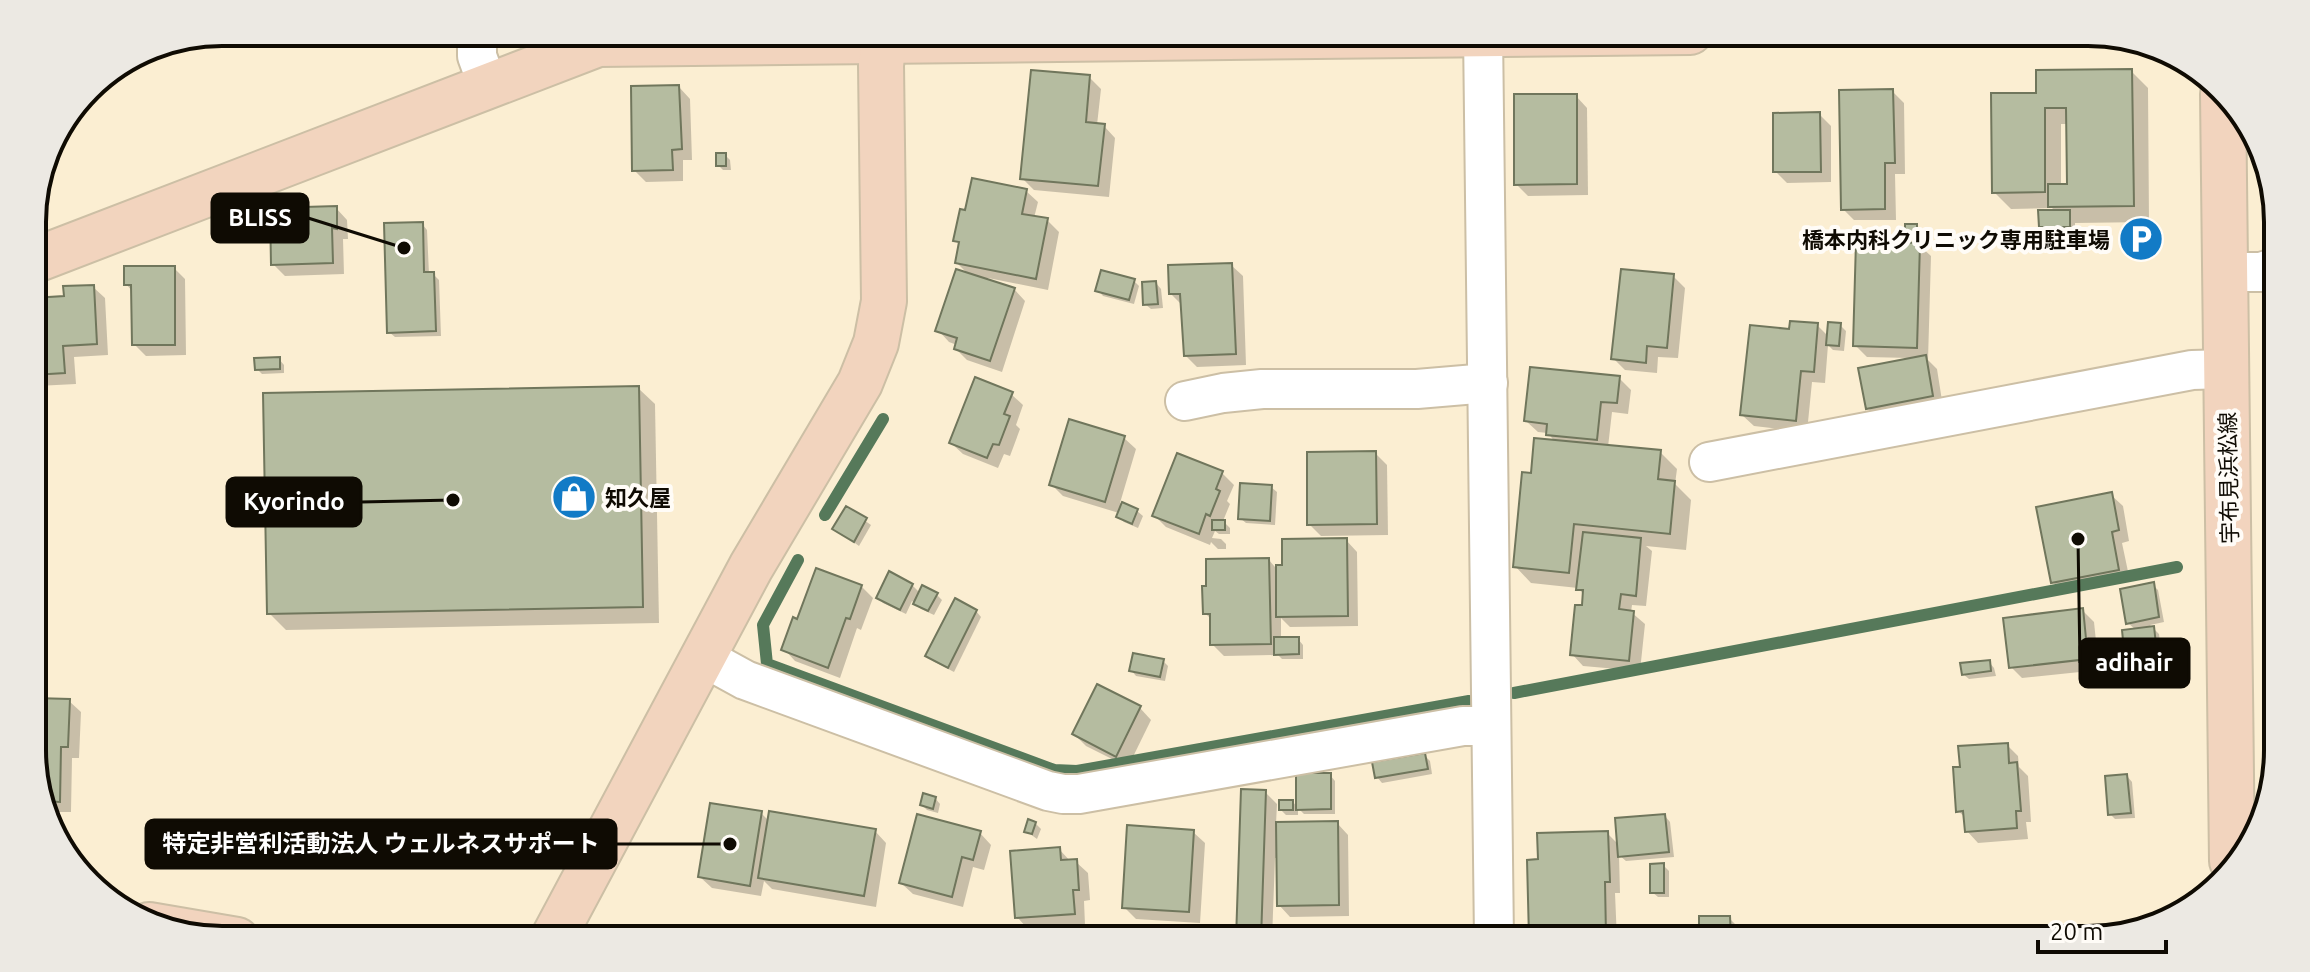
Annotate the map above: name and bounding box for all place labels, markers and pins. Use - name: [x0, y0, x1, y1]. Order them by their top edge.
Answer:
- callout: BLISS: [212, 194, 308, 242]
- parking icon: 橋本内科クリニック専用駐車場: [2117, 215, 2165, 263]
- place label: 橋本内科クリニック専用駐車場: [1802, 227, 2110, 252]
- shop icon: 知久屋: [550, 473, 598, 521]
- callout: Kyorindo: [227, 478, 361, 526]
- place label: 知久屋: [605, 485, 671, 510]
- callout: adihair: [2080, 639, 2189, 687]
- callout: 特定非営利活動法人 ウェルネスサポート: [146, 820, 616, 868]

